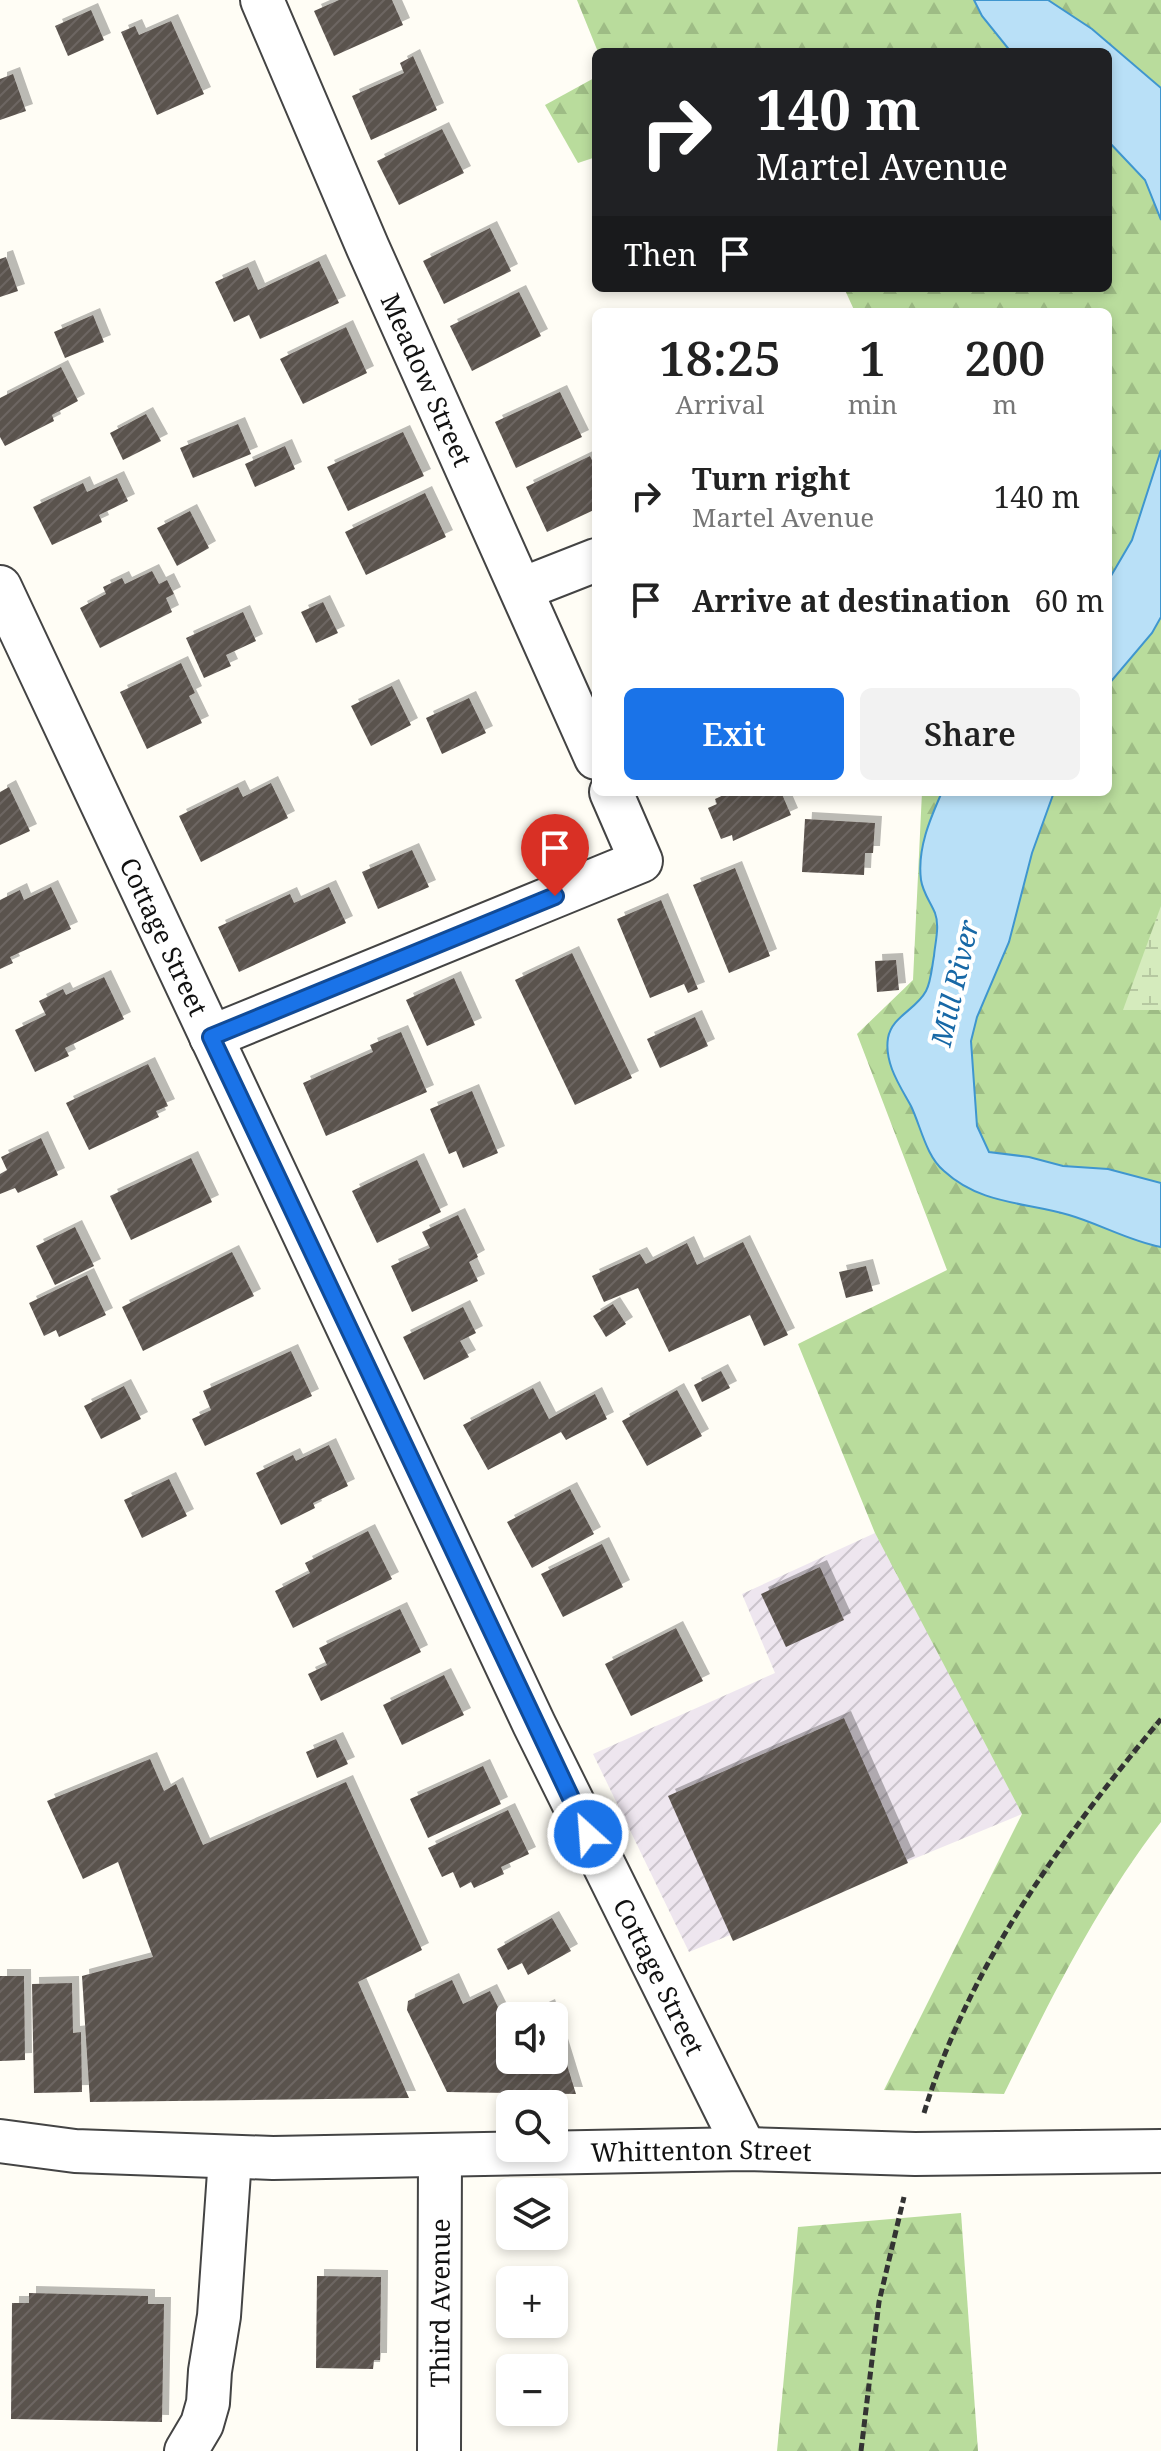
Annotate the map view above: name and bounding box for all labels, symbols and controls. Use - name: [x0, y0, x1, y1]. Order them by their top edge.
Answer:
- text: 140 m: [756, 70, 921, 146]
- icon: right: [624, 80, 728, 184]
- text: Martel Avenue: [756, 142, 1008, 191]
- icon: arrive: [713, 232, 757, 276]
- text: Then: [624, 234, 697, 275]
- street label: Meadow Street: [373, 288, 481, 472]
- text: 18:25: [659, 325, 781, 390]
- text: 1: [859, 325, 886, 390]
- text: 200: [964, 325, 1045, 390]
- text: Arrival: [675, 386, 764, 422]
- text: min: [848, 386, 897, 422]
- text: m: [992, 386, 1017, 422]
- text: Turn right: [692, 458, 850, 499]
- icon: right: [624, 474, 668, 518]
- text: 140 m: [994, 476, 1080, 517]
- text: Martel Avenue: [692, 499, 874, 535]
- icon: arrive: [624, 578, 668, 622]
- text: Arrive at destination: [692, 580, 1011, 621]
- text: 60 m: [1035, 580, 1104, 621]
- button: Exit: [624, 688, 844, 780]
- button: Share: [860, 688, 1080, 780]
- pin: [521, 814, 589, 896]
- icon: arrive: [533, 826, 577, 870]
- street label: Cottage Street: [111, 851, 217, 1022]
- water label: Mill River: [921, 915, 987, 1051]
- position arrow: [546, 1792, 630, 1876]
- street label: Cottage Street: [605, 1892, 714, 2061]
- map controls: [496, 2002, 568, 2426]
- button: sound: [496, 2002, 568, 2074]
- button: search: [496, 2090, 568, 2162]
- street label: Whittenton Street: [590, 2131, 812, 2170]
- button: layers: [496, 2178, 568, 2250]
- street label: Third Avenue: [421, 2219, 458, 2387]
- button: +: [496, 2266, 568, 2338]
- button: −: [496, 2354, 568, 2426]

